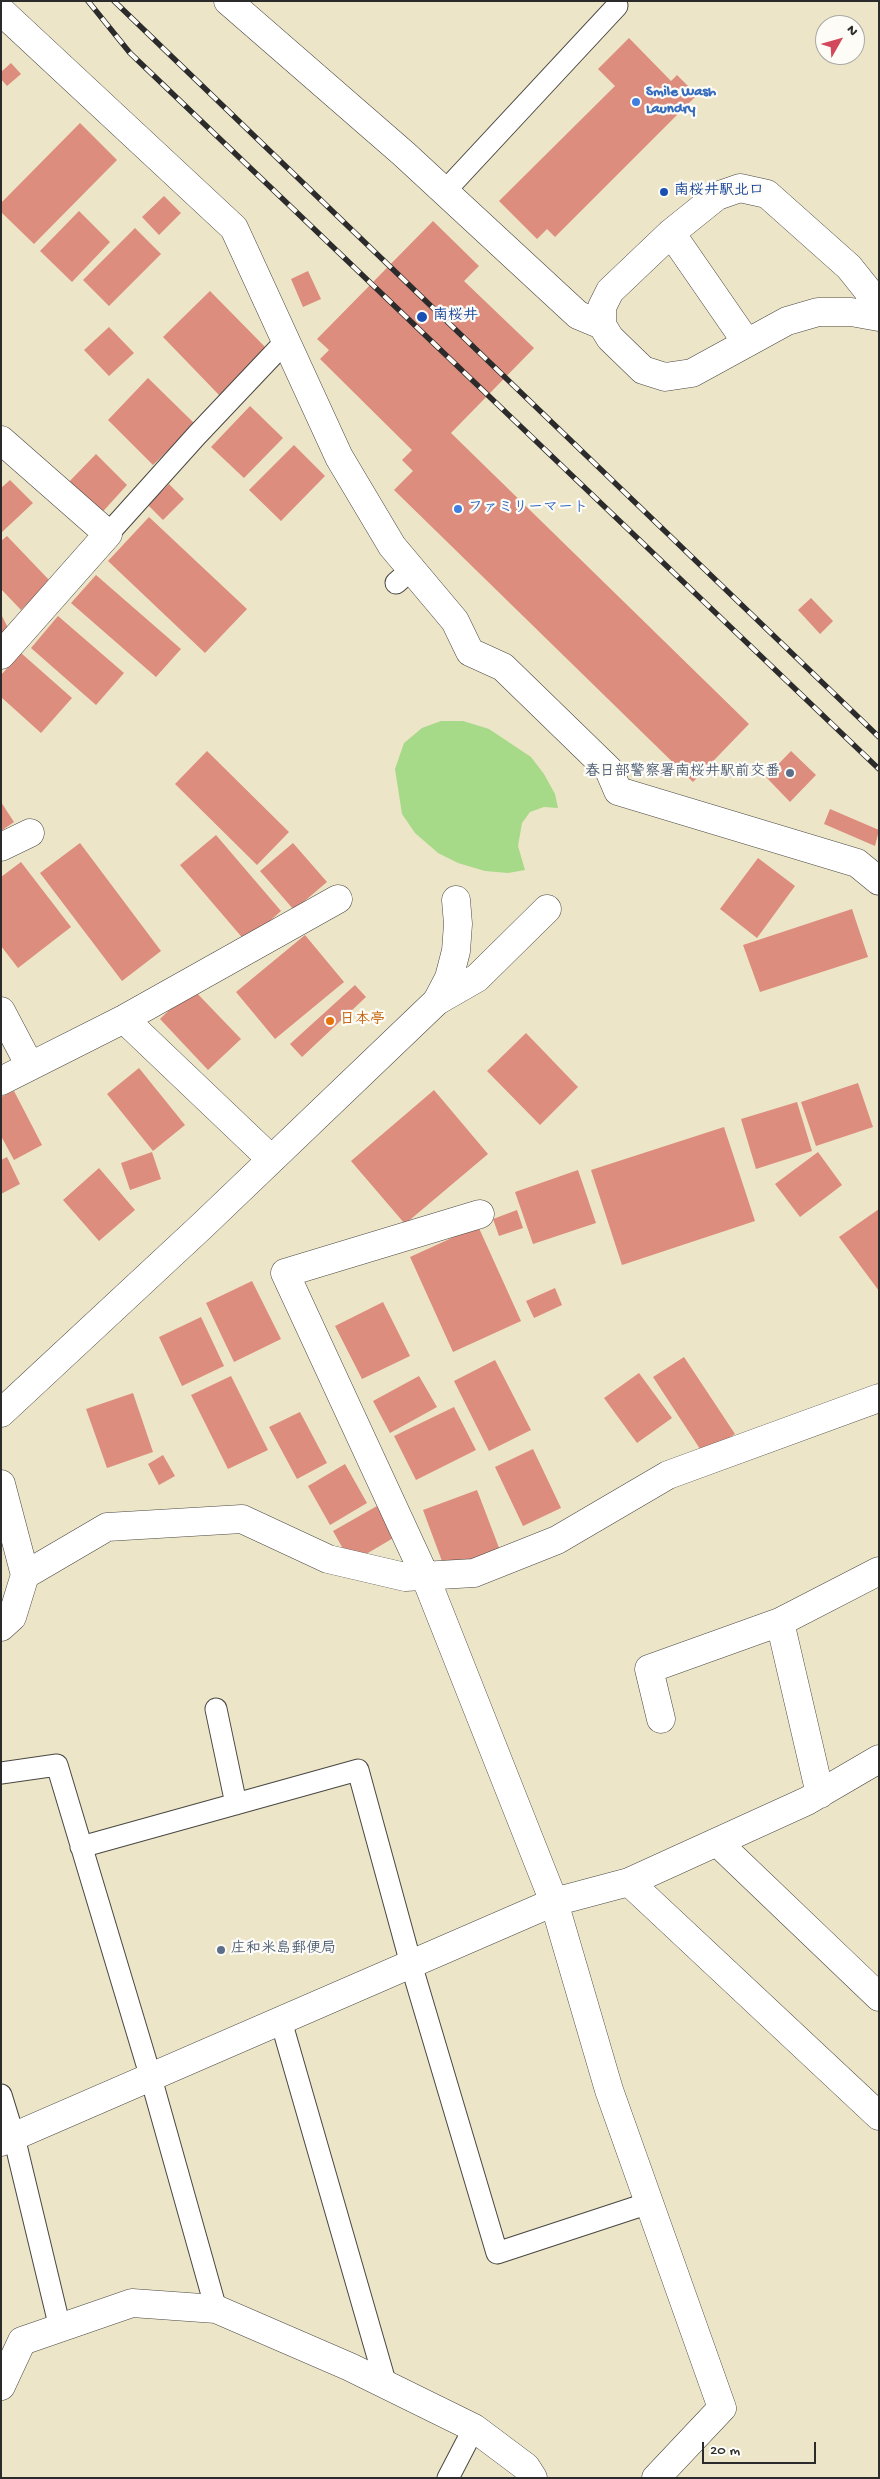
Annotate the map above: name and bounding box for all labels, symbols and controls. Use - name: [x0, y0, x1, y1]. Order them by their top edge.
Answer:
- north arrow: [815, 15, 865, 65]
- text: N: [842, 22, 861, 40]
- place label: Smile Wash Laundry: [646, 84, 716, 119]
- marker: Smile Wash Laundry: [630, 96, 642, 108]
- place label: 南桜井駅北口: [674, 183, 764, 201]
- marker: 南桜井駅北口: [658, 186, 670, 198]
- place label: 南桜井: [433, 308, 478, 326]
- marker: 南桜井: [415, 310, 429, 324]
- place label: ファミリーマート: [468, 500, 588, 518]
- marker: ファミリーマート: [452, 503, 464, 515]
- place label: 春日部警察署南桜井駅前交番: [585, 764, 780, 782]
- marker: 春日部警察署南桜井駅前交番: [784, 767, 796, 779]
- place label: 日本亭: [340, 1012, 385, 1030]
- marker: 日本亭: [324, 1015, 336, 1027]
- place label: 庄和米島郵便局: [231, 1941, 336, 1959]
- marker: 庄和米島郵便局: [215, 1944, 227, 1956]
- scale bar: [705, 2432, 819, 2464]
- text: 20 m: [710, 2442, 740, 2460]

